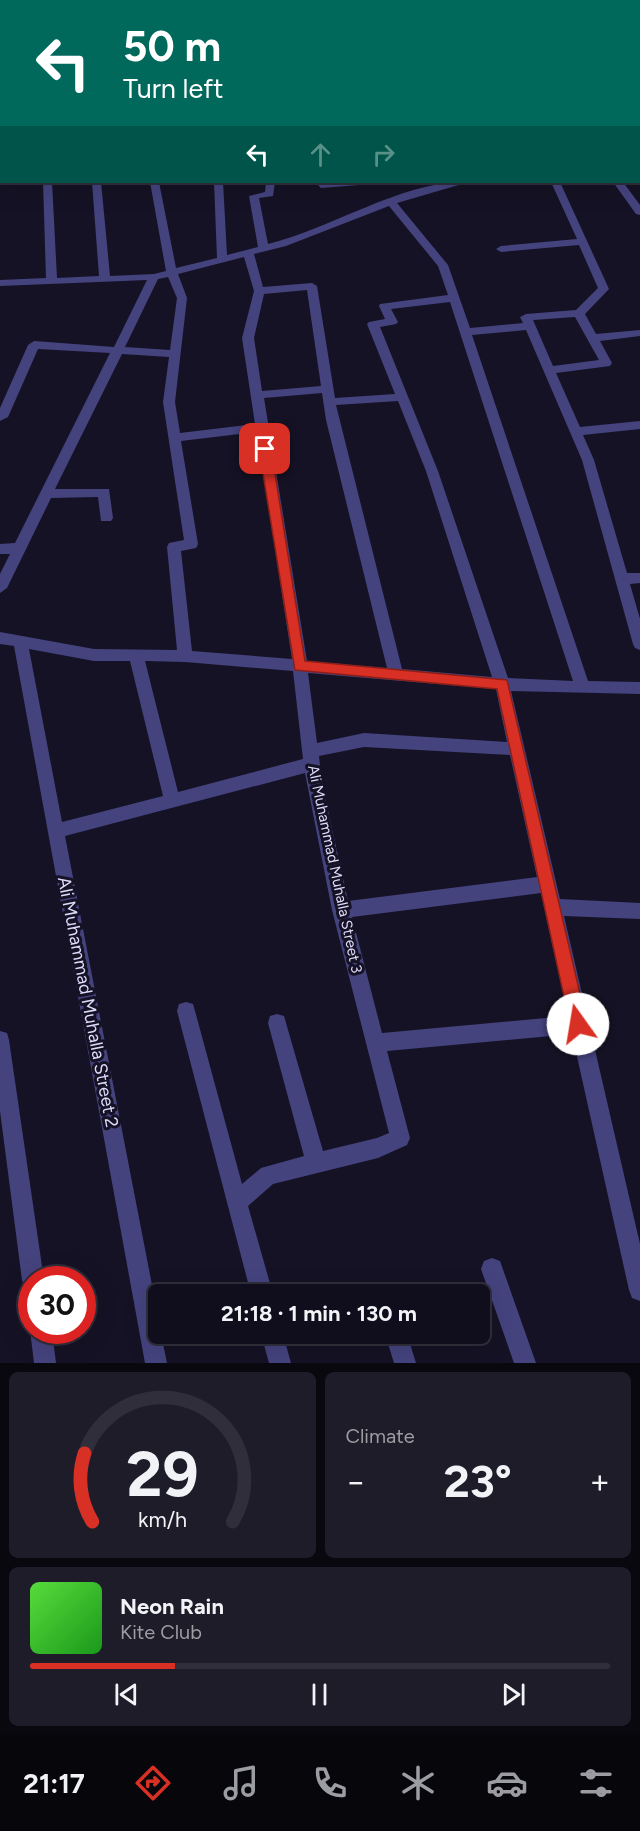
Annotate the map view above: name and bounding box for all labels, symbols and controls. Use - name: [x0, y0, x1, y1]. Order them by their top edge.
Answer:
- text: 50 m: [123, 21, 221, 72]
- icon: left: [24, 24, 102, 102]
- text: Turn left: [123, 72, 223, 105]
- icon: left: [241, 138, 274, 171]
- icon: ahead: [304, 138, 337, 171]
- icon: right: [367, 138, 400, 171]
- pin: [239, 423, 290, 474]
- icon: arrive: [248, 432, 281, 465]
- street label: Ali Muhammad Muhalla Street 3: [304, 763, 366, 975]
- street label: Ali Muhammad Muhalla Street 2: [53, 875, 123, 1129]
- position arrow: [546, 992, 610, 1056]
- speed limit sign: 30: [18, 1266, 96, 1344]
- text: 21:18 · 1 min · 130 m: [221, 1300, 417, 1327]
- text: Climate: [346, 1424, 415, 1448]
- text: 29: [126, 1437, 198, 1512]
- text: 23°: [444, 1454, 512, 1508]
- text: −: [346, 1462, 366, 1501]
- text: +: [589, 1462, 610, 1501]
- text: km/h: [138, 1507, 187, 1532]
- text: Neon Rain: [120, 1593, 224, 1620]
- text: Kite Club: [120, 1620, 202, 1644]
- icon: previous: [110, 1678, 143, 1711]
- icon: pause: [303, 1678, 336, 1711]
- icon: next: [497, 1678, 530, 1711]
- icon: directions: [132, 1762, 174, 1804]
- icon: music: [220, 1762, 262, 1804]
- icon: phone: [309, 1762, 351, 1804]
- icon: climate: [397, 1762, 439, 1804]
- icon: car: [486, 1762, 528, 1804]
- icon: filters: [575, 1762, 617, 1804]
- text: 21:17: [23, 1767, 85, 1800]

